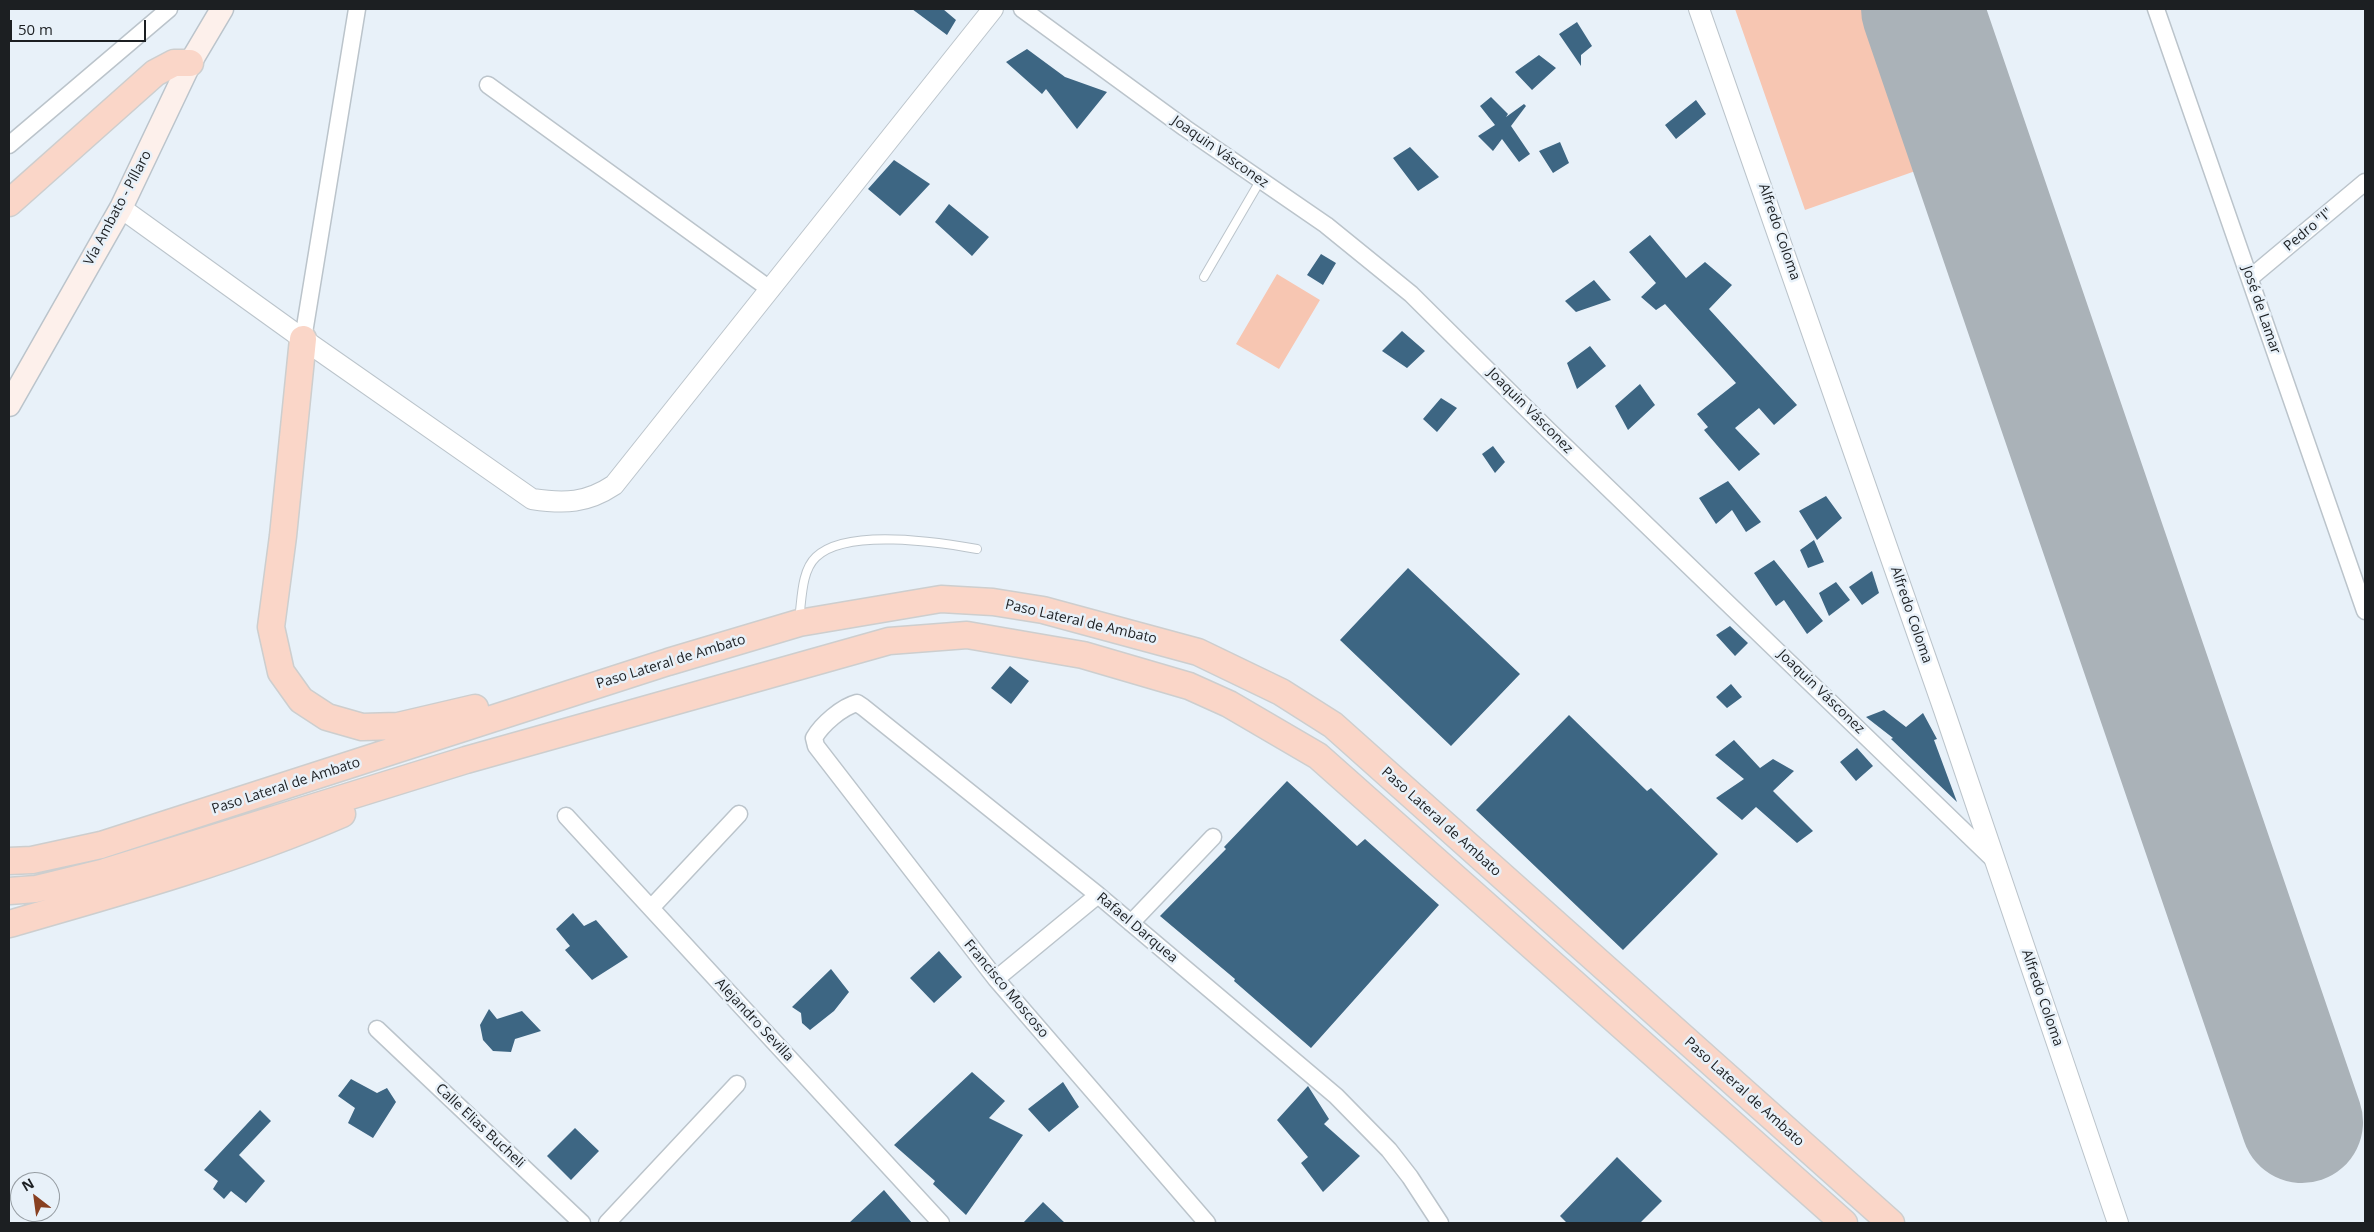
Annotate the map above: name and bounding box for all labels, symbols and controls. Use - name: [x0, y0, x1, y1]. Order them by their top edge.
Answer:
- scale bar: [12, 10, 149, 42]
- text: 50 m: [18, 19, 53, 39]
- street label: Joaquin Vásconez: [1169, 112, 1271, 192]
- street label: Vía Ambato - Píllaro: [81, 148, 155, 268]
- street label: Alfredo Coloma: [1755, 181, 1803, 283]
- street label: Pedro "I": [2281, 205, 2335, 255]
- street label: José de Lamar: [2238, 264, 2284, 356]
- street label: Joaquin Vásconez: [1484, 365, 1576, 457]
- street label: Alfredo Coloma: [1887, 564, 1935, 666]
- street label: Paso Lateral de Ambato: [1004, 596, 1158, 648]
- street label: Paso Lateral de Ambato: [594, 631, 748, 693]
- street label: Joaquin Vásconez: [1774, 646, 1868, 738]
- street label: Paso Lateral de Ambato: [210, 754, 362, 818]
- street label: Paso Lateral de Ambato: [1378, 764, 1504, 880]
- street label: Rafael Darquea: [1093, 889, 1181, 967]
- street label: Francisco Moscoso: [960, 937, 1052, 1041]
- street label: Alfredo Coloma: [2018, 947, 2066, 1049]
- street label: Alejandro Sevilla: [711, 975, 797, 1065]
- street label: Paso Lateral de Ambato: [1681, 1034, 1807, 1150]
- street label: Calle Elias Bucheli: [432, 1080, 528, 1172]
- north arrow: [10, 1172, 60, 1222]
- text: N: [18, 1173, 37, 1196]

